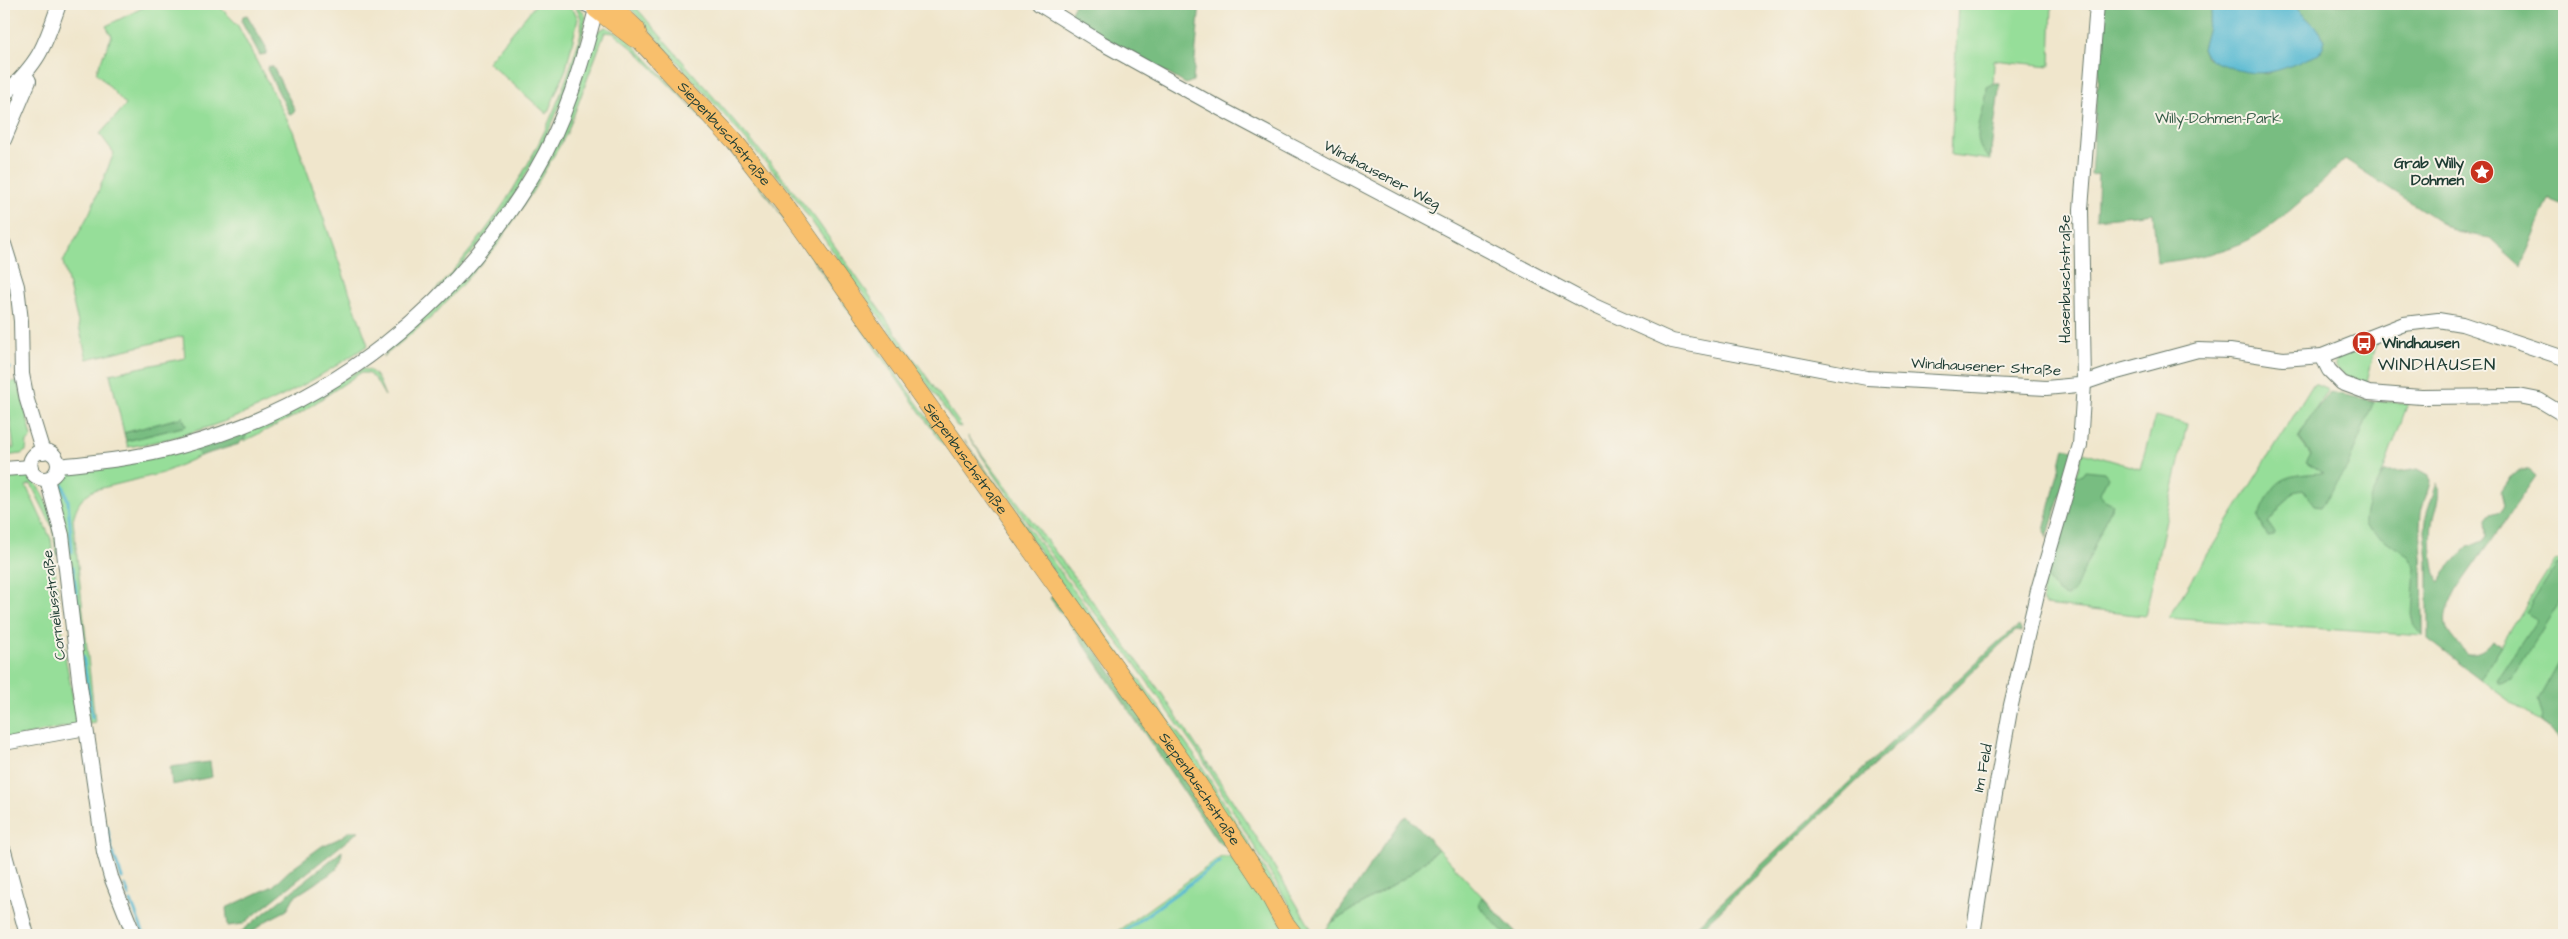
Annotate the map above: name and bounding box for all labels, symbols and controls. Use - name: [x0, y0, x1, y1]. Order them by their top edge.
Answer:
- street label: Siepenbuschstraße: [673, 77, 776, 190]
- park label: Willy-Dohmen-Park: [2155, 108, 2281, 130]
- street label: Windhausener Weg: [1319, 135, 1444, 216]
- place label: Grab Willy Dohmen: [2394, 153, 2465, 191]
- place icon: Grab Willy Dohmen: [2469, 159, 2495, 185]
- street label: Hasenbuschstraße: [2055, 215, 2076, 343]
- bus stop icon: Windhausen: [2351, 330, 2377, 356]
- place label: Windhausen: [2381, 333, 2460, 354]
- district label: WINDHAUSEN: [2378, 352, 2496, 377]
- street label: Windhausener Straße: [1910, 353, 2062, 381]
- street label: Siepenbuschstraße: [919, 398, 1013, 518]
- street label: Corneliusstraße: [37, 549, 71, 661]
- street label: Siepenbuschstraße: [1154, 728, 1246, 850]
- street label: Im Feld: [1968, 742, 1998, 794]

